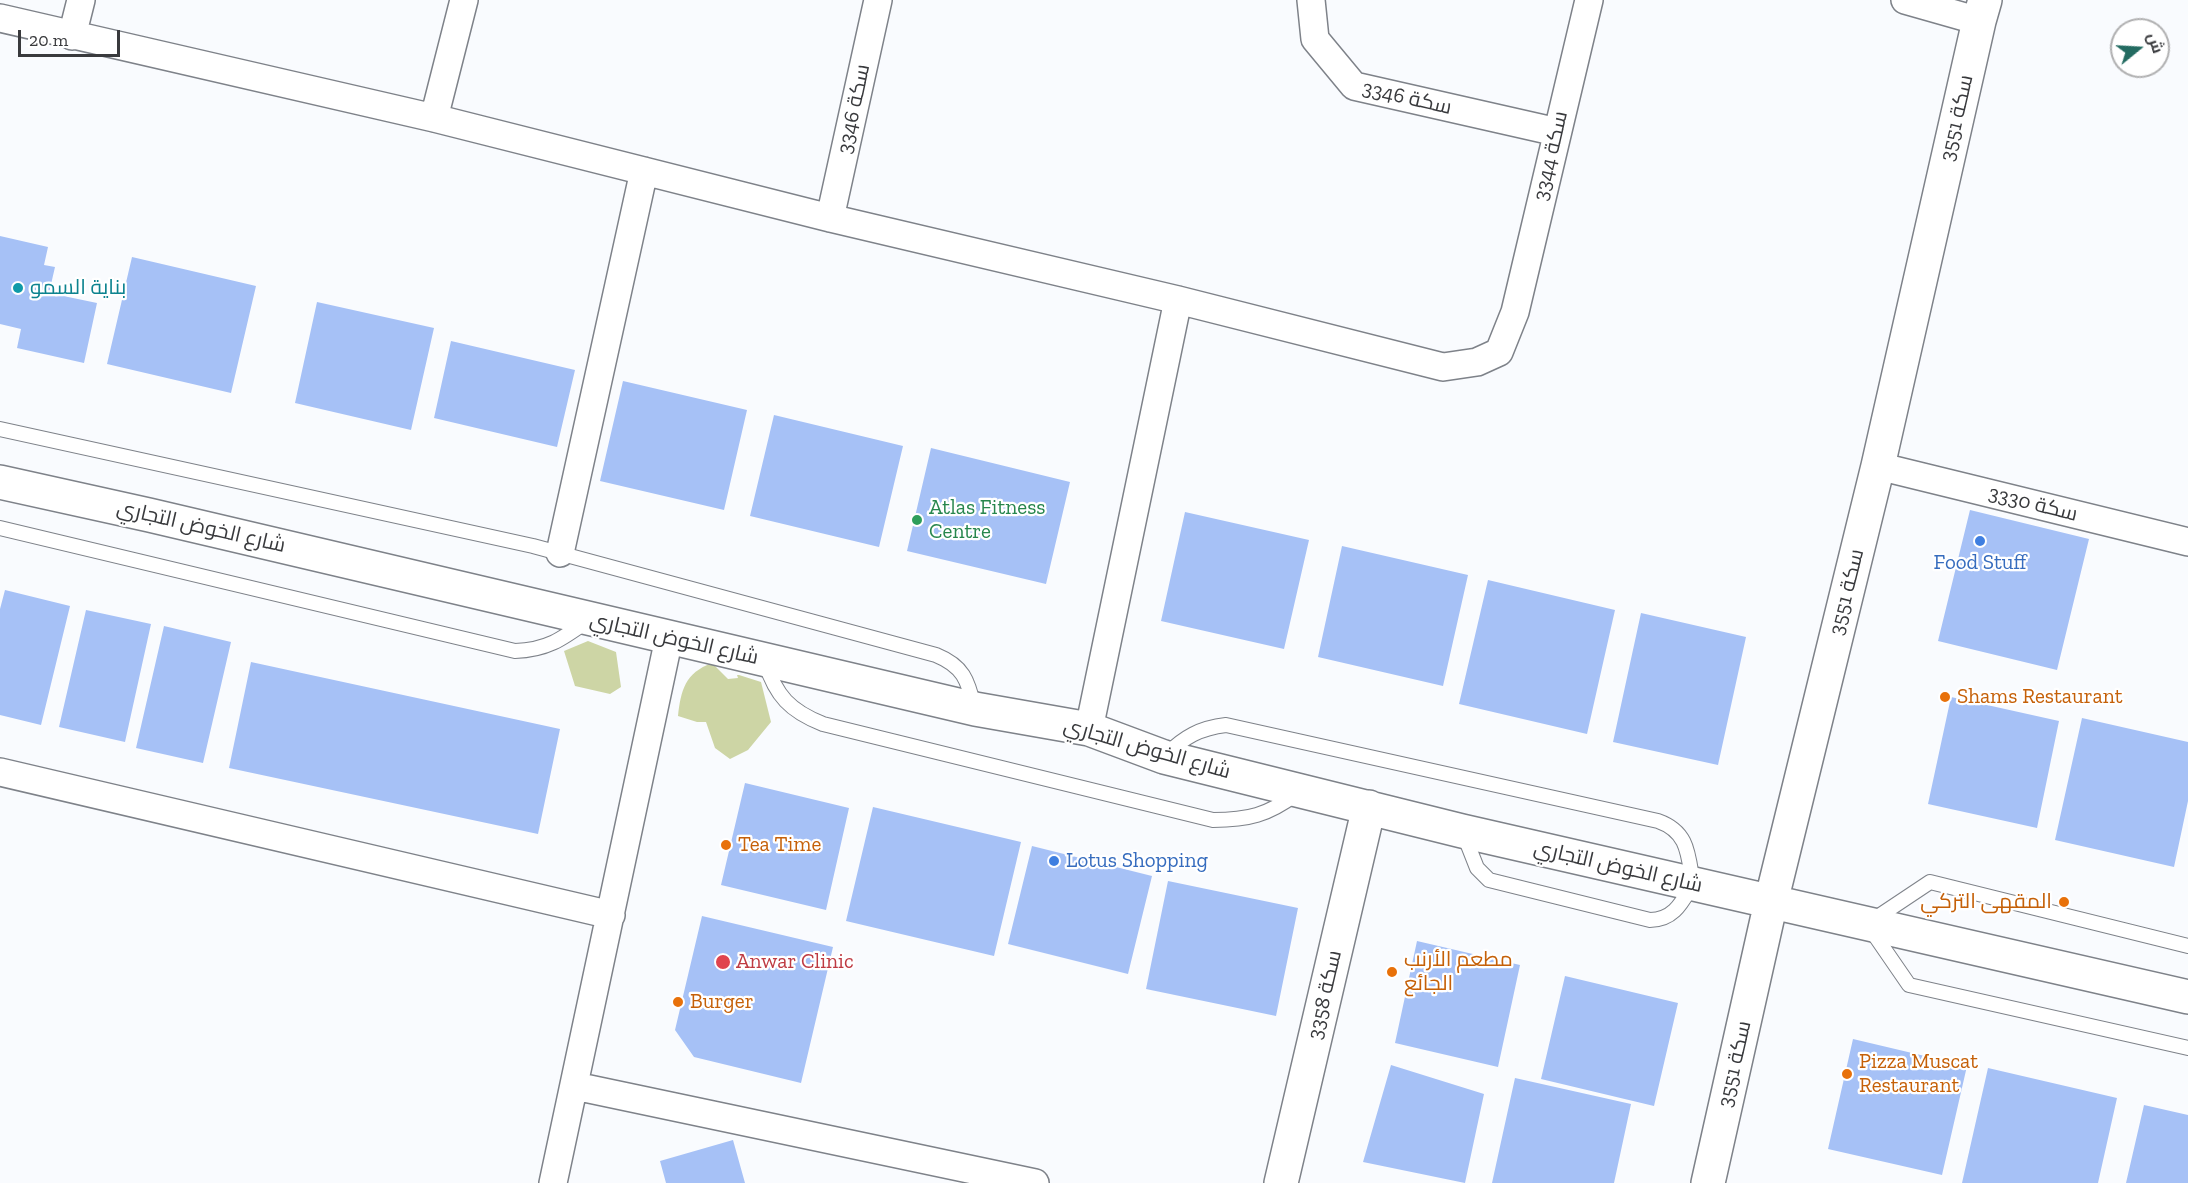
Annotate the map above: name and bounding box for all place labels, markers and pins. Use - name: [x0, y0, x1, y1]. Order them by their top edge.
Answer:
- place label: بناية السمو: [30, 275, 126, 301]
- marker: بناية السمو: [11, 281, 25, 295]
- place label: Atlas Fitness Centre: [929, 495, 1046, 545]
- marker: Atlas Fitness Centre: [910, 513, 924, 527]
- marker: Food Stuff: [1973, 534, 1987, 548]
- place label: Food Stuff: [1934, 550, 2026, 576]
- place label: Shams Restaurant: [1957, 684, 2122, 710]
- marker: Shams Restaurant: [1938, 690, 1952, 704]
- place label: Tea Time: [738, 832, 821, 858]
- marker: Tea Time: [719, 838, 733, 852]
- place label: Lotus Shopping: [1066, 848, 1208, 874]
- marker: Lotus Shopping: [1047, 854, 1061, 868]
- place label: المقهى التركي: [1920, 889, 2052, 915]
- marker: المقهى التركي: [2057, 895, 2071, 909]
- place label: مطعم الأرنب الجائع: [1404, 947, 1513, 997]
- place label: Anwar Clinic: [736, 949, 854, 975]
- marker: Anwar Clinic: [714, 953, 732, 971]
- marker: مطعم الأرنب الجائع: [1385, 965, 1399, 979]
- place label: Burger: [690, 989, 753, 1015]
- marker: Burger: [671, 995, 685, 1009]
- place label: Pizza Muscat Restaurant: [1859, 1049, 1978, 1099]
- marker: Pizza Muscat Restaurant: [1840, 1067, 1854, 1081]

